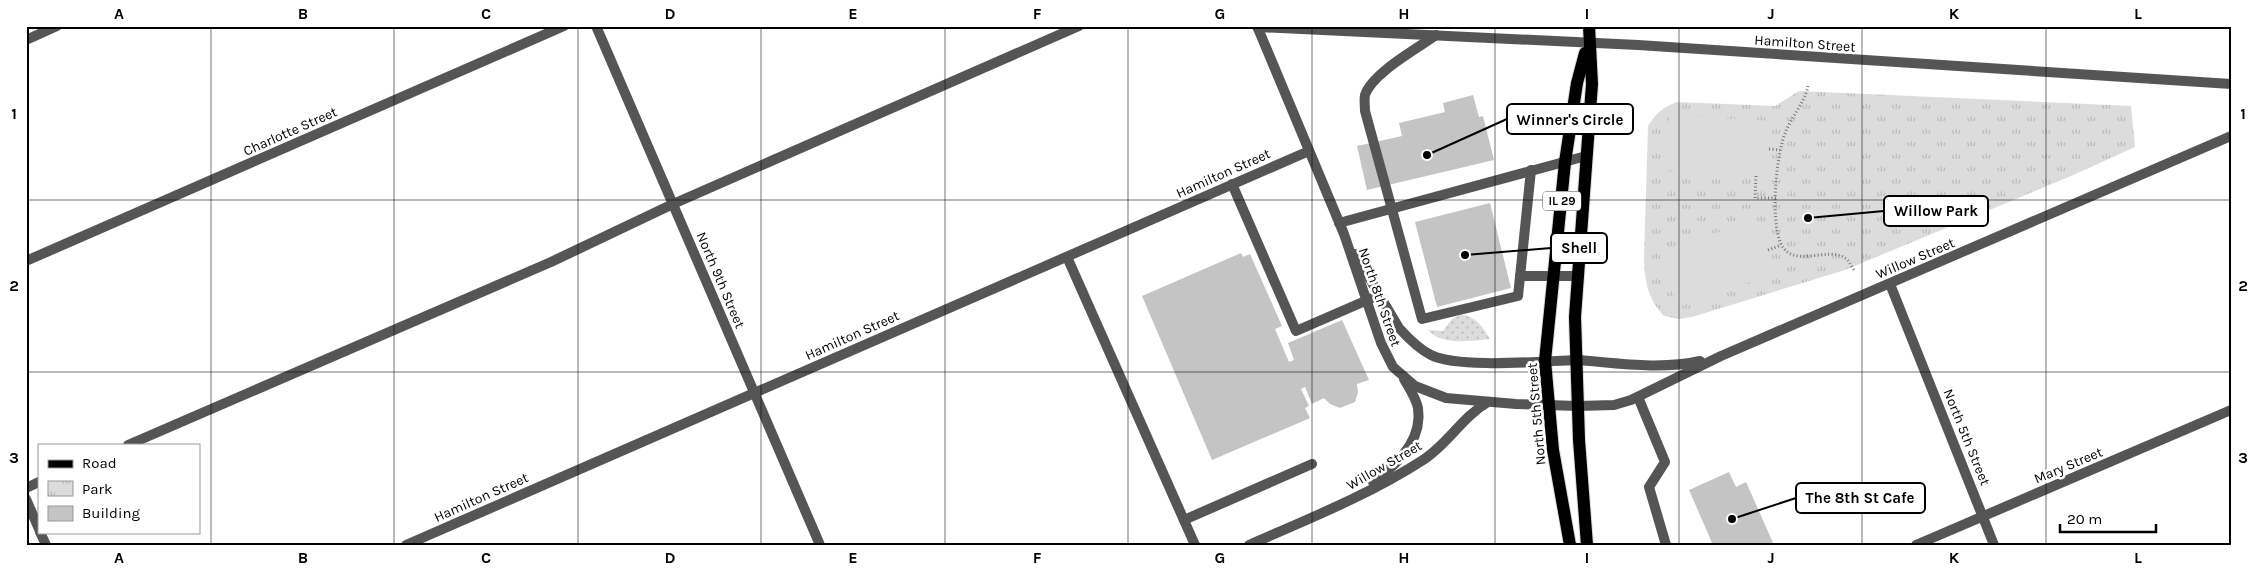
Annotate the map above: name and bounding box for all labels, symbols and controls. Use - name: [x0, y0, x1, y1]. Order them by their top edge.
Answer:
- text: A: [114, 4, 124, 23]
- text: B: [298, 4, 308, 23]
- text: C: [481, 4, 491, 23]
- text: D: [665, 4, 676, 23]
- text: E: [848, 4, 858, 23]
- text: F: [1033, 4, 1042, 23]
- text: G: [1215, 4, 1225, 23]
- text: H: [1398, 4, 1410, 23]
- text: I: [1585, 4, 1589, 23]
- text: J: [1767, 4, 1775, 23]
- text: K: [1949, 4, 1960, 23]
- text: L: [2134, 4, 2142, 23]
- street label: Hamilton Street: [1754, 31, 1856, 56]
- street label: Charlotte Street: [241, 103, 340, 160]
- text: 1: [11, 104, 17, 123]
- callout: Winner's Circle: [1507, 104, 1633, 134]
- text: 1: [2240, 104, 2246, 123]
- text: Winner's Circle: [1517, 111, 1623, 129]
- street label: Hamilton Street: [1173, 145, 1273, 202]
- road number: IL 29: [1543, 192, 1581, 210]
- callout: Willow Park: [1884, 196, 1988, 226]
- text: Willow Park: [1894, 202, 1978, 220]
- street label: North 9th Street: [693, 230, 748, 331]
- callout: Shell: [1551, 233, 1607, 263]
- street label: Willow Street: [1873, 234, 1957, 283]
- text: Shell: [1561, 239, 1597, 257]
- street label: North 8th Street: [1355, 246, 1404, 349]
- text: 2: [9, 276, 19, 295]
- text: 2: [2238, 276, 2248, 295]
- street label: Hamilton Street: [802, 307, 902, 364]
- street label: North 5th Street: [1524, 362, 1549, 466]
- street label: North 5th Street: [1939, 386, 1994, 488]
- street label: Willow Street: [1344, 437, 1425, 494]
- street label: Mary Street: [2031, 443, 2105, 488]
- legend: [38, 444, 200, 534]
- text: 3: [9, 448, 19, 467]
- text: 3: [2238, 448, 2248, 467]
- text: Road: [82, 454, 117, 472]
- street label: Hamilton Street: [431, 469, 531, 526]
- text: Park: [82, 480, 112, 498]
- callout: The 8th St Cafe: [1796, 483, 1925, 513]
- text: The 8th St Cafe: [1806, 489, 1914, 507]
- scale bar: [2060, 501, 2156, 533]
- text: Building: [82, 504, 140, 522]
- text: 20 m: [2067, 510, 2102, 528]
- text: A: [114, 548, 124, 567]
- text: B: [298, 548, 308, 567]
- text: C: [481, 548, 491, 567]
- text: D: [665, 548, 676, 567]
- text: E: [848, 548, 858, 567]
- text: F: [1033, 548, 1042, 567]
- text: G: [1215, 548, 1225, 567]
- text: H: [1398, 548, 1410, 567]
- text: I: [1585, 548, 1589, 567]
- text: J: [1767, 548, 1775, 567]
- text: K: [1949, 548, 1960, 567]
- text: L: [2134, 548, 2142, 567]

